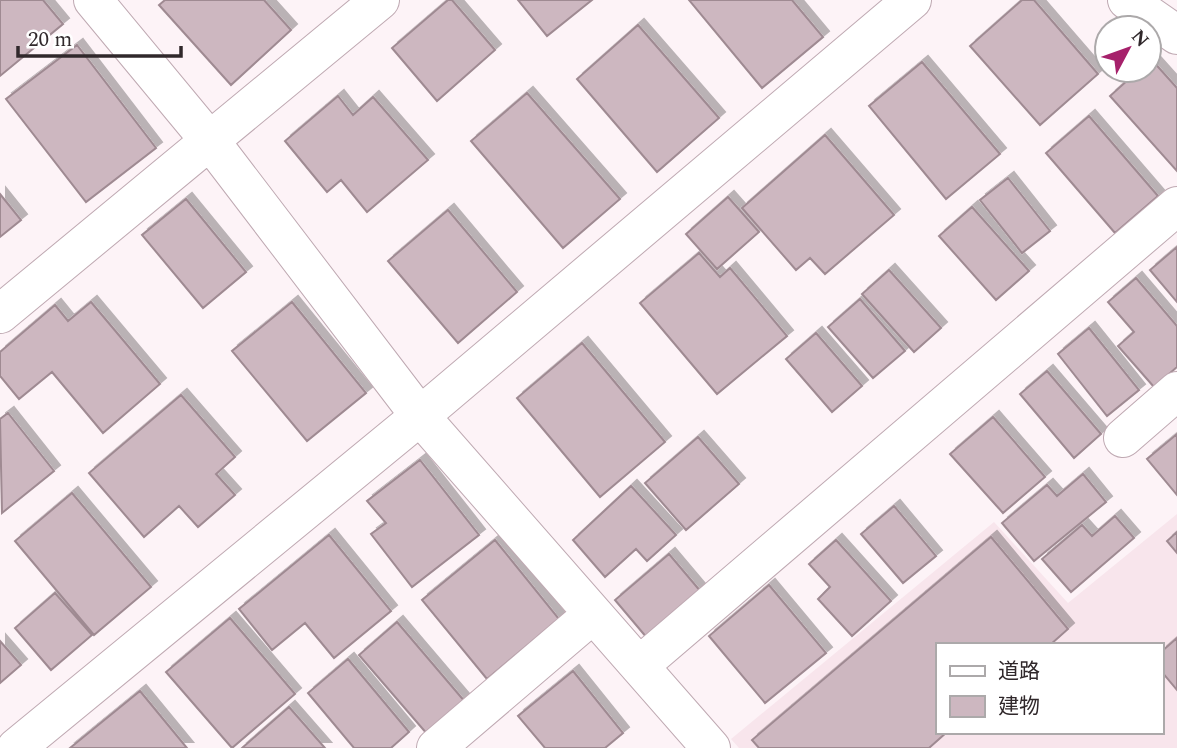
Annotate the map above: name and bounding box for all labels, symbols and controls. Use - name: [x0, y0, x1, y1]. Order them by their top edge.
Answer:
- scale bar: [18, 14, 180, 58]
- north arrow: [1093, 14, 1163, 84]
- text: N: [1124, 23, 1156, 54]
- text: 20 m: [28, 24, 72, 56]
- legend: [936, 643, 1163, 734]
- text: 道路: [998, 656, 1040, 688]
- text: 建物: [998, 691, 1040, 723]

